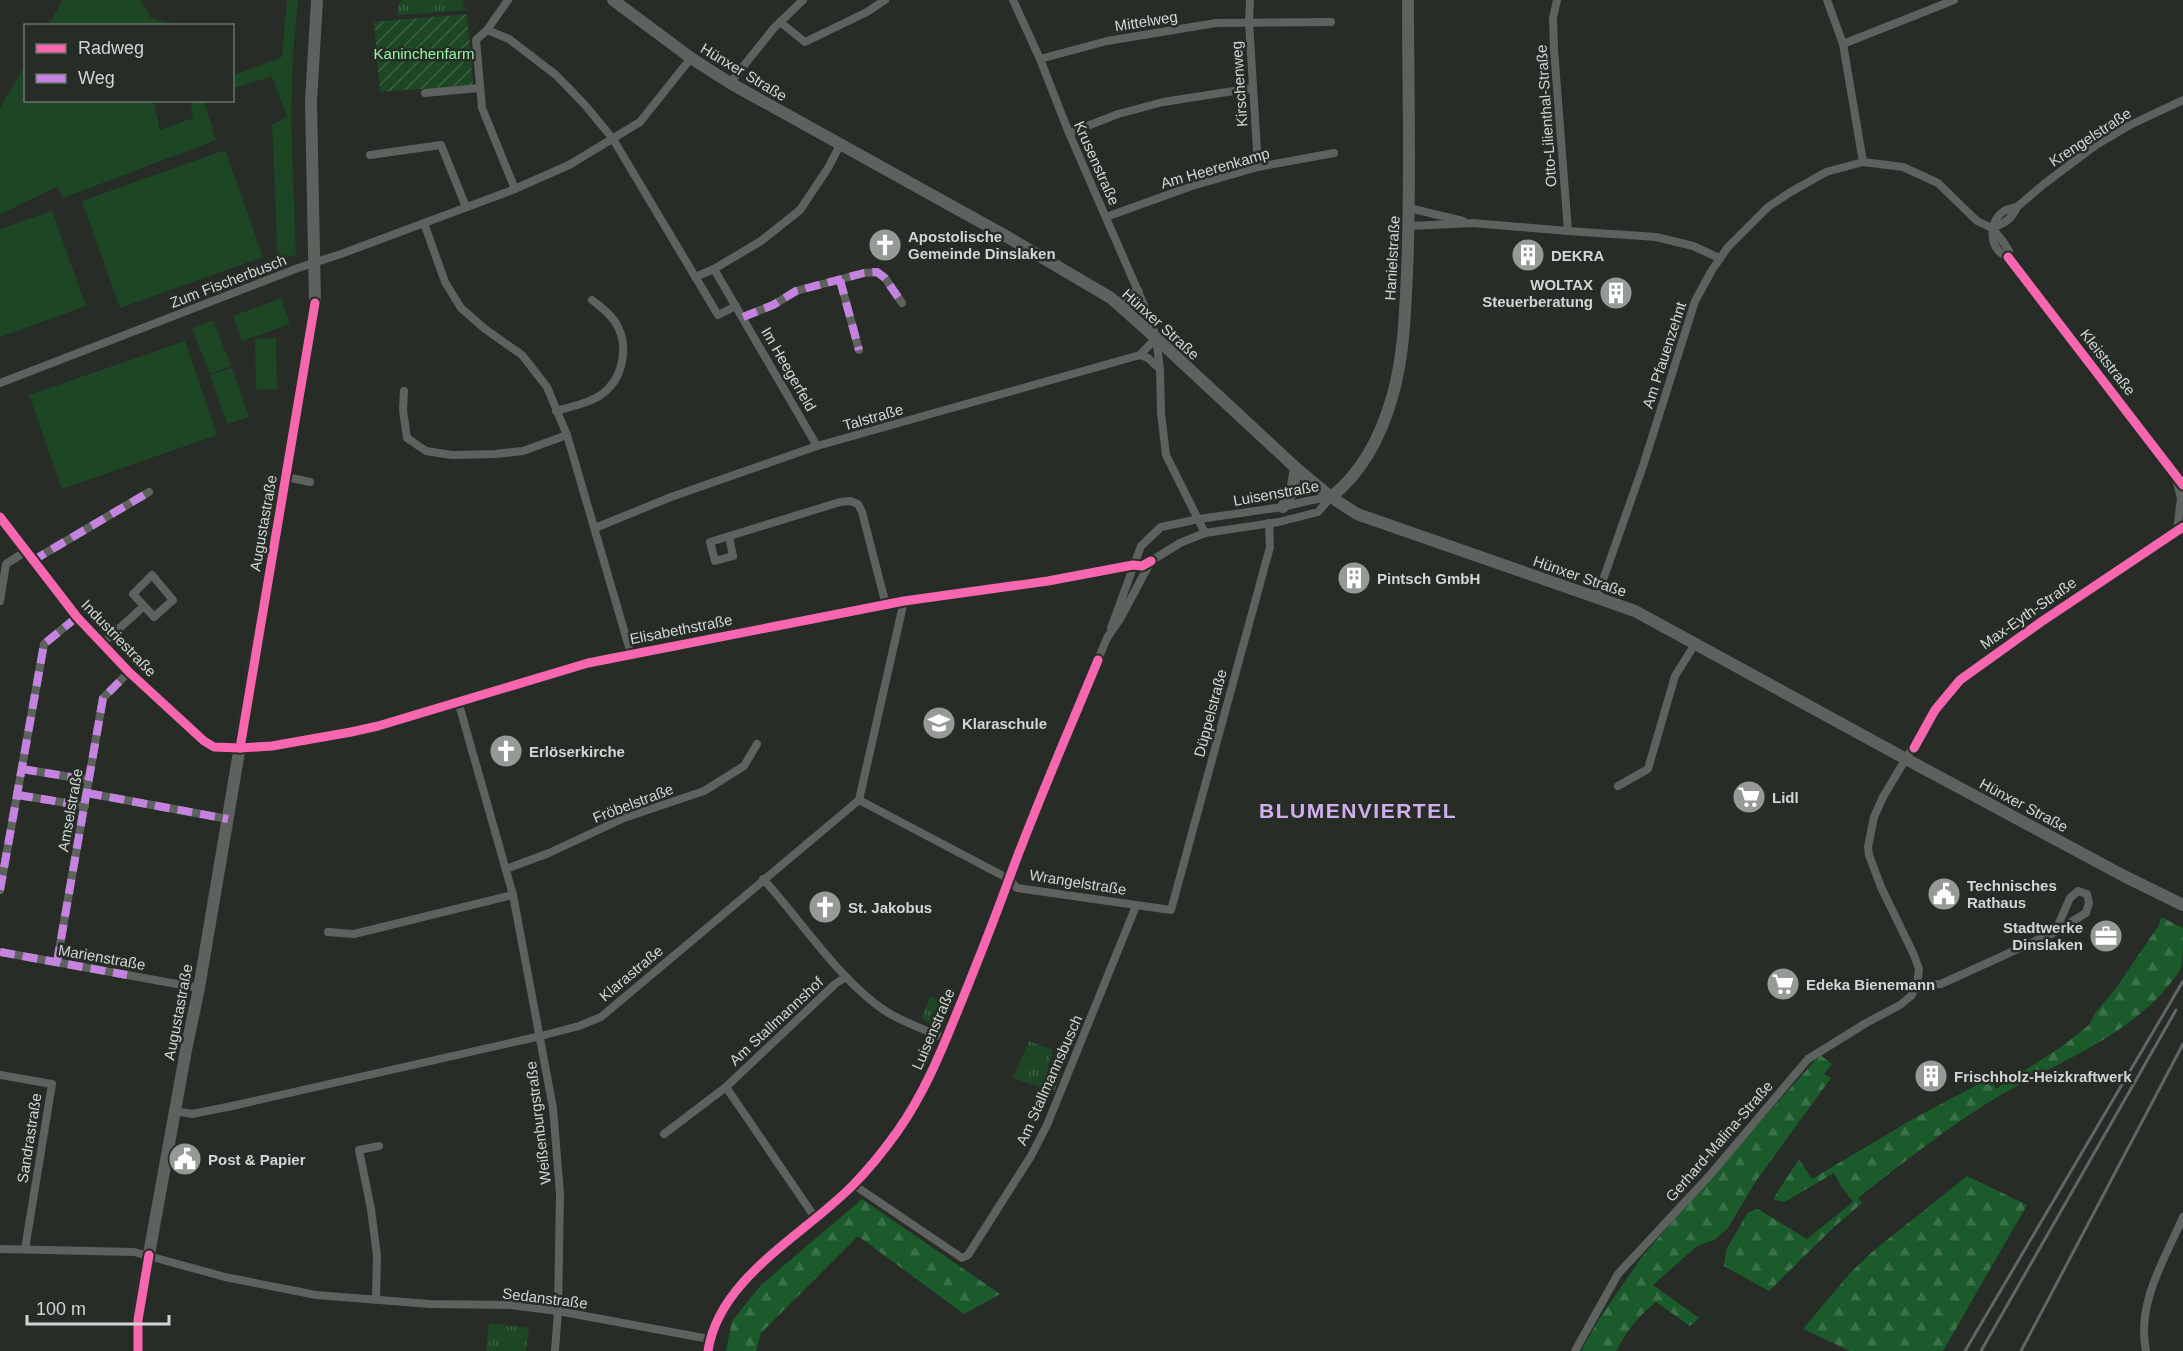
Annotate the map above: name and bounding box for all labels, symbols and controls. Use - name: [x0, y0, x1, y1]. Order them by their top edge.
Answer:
- street label: Mittelweg: [1113, 8, 1179, 34]
- legend: [24, 24, 234, 102]
- text: Radweg: [78, 38, 144, 58]
- street label: Hünxer Straße: [698, 40, 790, 104]
- street label: Kirschenweg: [1228, 41, 1250, 127]
- street label: Otto-Lilienthal-Straße: [1533, 44, 1559, 188]
- park label: Kaninchenfarm: [374, 45, 474, 62]
- text: Weg: [78, 68, 115, 88]
- street label: Krengelstraße: [2046, 104, 2134, 170]
- street label: Krusenstraße: [1071, 118, 1123, 208]
- street label: Am Heerenkamp: [1159, 144, 1271, 192]
- street label: Hanielstraße: [1381, 215, 1403, 301]
- church icon: Apostolische Gemeinde Dinslaken: [867, 227, 903, 263]
- place label: Apostolische Gemeinde Dinslaken: [908, 228, 1056, 262]
- building icon: DEKRA: [1510, 237, 1546, 273]
- place label: DEKRA: [1551, 247, 1605, 264]
- street label: Zum Fischerbusch: [167, 251, 289, 311]
- building icon: WOLTAX Steuerberatung: [1598, 275, 1634, 311]
- place label: WOLTAX Steuerberatung: [1482, 276, 1593, 310]
- street label: Hünxer Straße: [1119, 285, 1203, 363]
- street label: Am Pfauenzehnt: [1639, 299, 1689, 410]
- street label: Im Heegerfeld: [758, 324, 820, 414]
- street label: Kleiststraße: [2077, 326, 2139, 398]
- street label: Talstraße: [841, 400, 905, 434]
- street label: Augustastraße: [246, 473, 280, 573]
- street label: Luisenstraße: [1232, 477, 1320, 509]
- street label: Hünxer Straße: [1531, 552, 1629, 600]
- building icon: Pintsch GmbH: [1336, 560, 1372, 596]
- place label: Pintsch GmbH: [1377, 570, 1480, 587]
- street label: Max-Eyth-Straße: [1977, 574, 2079, 652]
- street label: Industriestraße: [78, 596, 160, 680]
- street label: Elisabethstraße: [628, 611, 734, 647]
- street label: Düppelstraße: [1190, 667, 1230, 759]
- school or university icon: Klaraschule: [921, 705, 957, 741]
- place label: Klaraschule: [962, 715, 1047, 732]
- church icon: Erlöserkirche: [488, 733, 524, 769]
- place label: Erlöserkirche: [529, 743, 625, 760]
- street label: Amselstraße: [54, 767, 86, 853]
- street label: Hünxer Straße: [1977, 775, 2071, 835]
- supermarket icon: Lidl: [1731, 779, 1767, 815]
- street label: Fröbelstraße: [590, 780, 676, 826]
- place label: Lidl: [1772, 789, 1799, 806]
- district label: BLUMENVIERTEL: [1259, 799, 1457, 822]
- street label: Wrangelstraße: [1028, 866, 1128, 898]
- public building icon: Technisches Rathaus: [1926, 876, 1962, 912]
- place label: Technisches Rathaus: [1967, 877, 2057, 911]
- church icon: St. Jakobus: [807, 889, 843, 925]
- place label: St. Jakobus: [848, 899, 932, 916]
- office icon: Stadtwerke Dinslaken: [2088, 918, 2124, 954]
- place label: Stadtwerke Dinslaken: [2003, 919, 2083, 953]
- street label: Marienstraße: [57, 941, 147, 973]
- street label: Klarastraße: [596, 942, 666, 1004]
- street label: Augustastraße: [160, 962, 196, 1062]
- supermarket icon: Edeka Bienemann: [1765, 966, 1801, 1002]
- street label: Am Stallmannshof: [726, 973, 827, 1069]
- place label: Edeka Bienemann: [1806, 976, 1935, 993]
- street label: Luisenstraße: [908, 986, 958, 1072]
- street label: Am Stallmannsbusch: [1013, 1012, 1085, 1148]
- building icon: Frischholz-Heizkraftwerk: [1913, 1058, 1949, 1094]
- street label: Weißenburgstraße: [522, 1060, 554, 1186]
- place label: Frischholz-Heizkraftwerk: [1954, 1068, 2132, 1085]
- street label: Gerhard-Malina-Straße: [1662, 1077, 1776, 1205]
- street label: Sandrastraße: [13, 1092, 45, 1184]
- public building icon: Post & Papier: [167, 1141, 203, 1177]
- place label: Post & Papier: [208, 1151, 306, 1168]
- street label: Sedanstraße: [501, 1284, 589, 1312]
- scale bar: [27, 1288, 170, 1326]
- text: 100 m: [36, 1299, 86, 1319]

